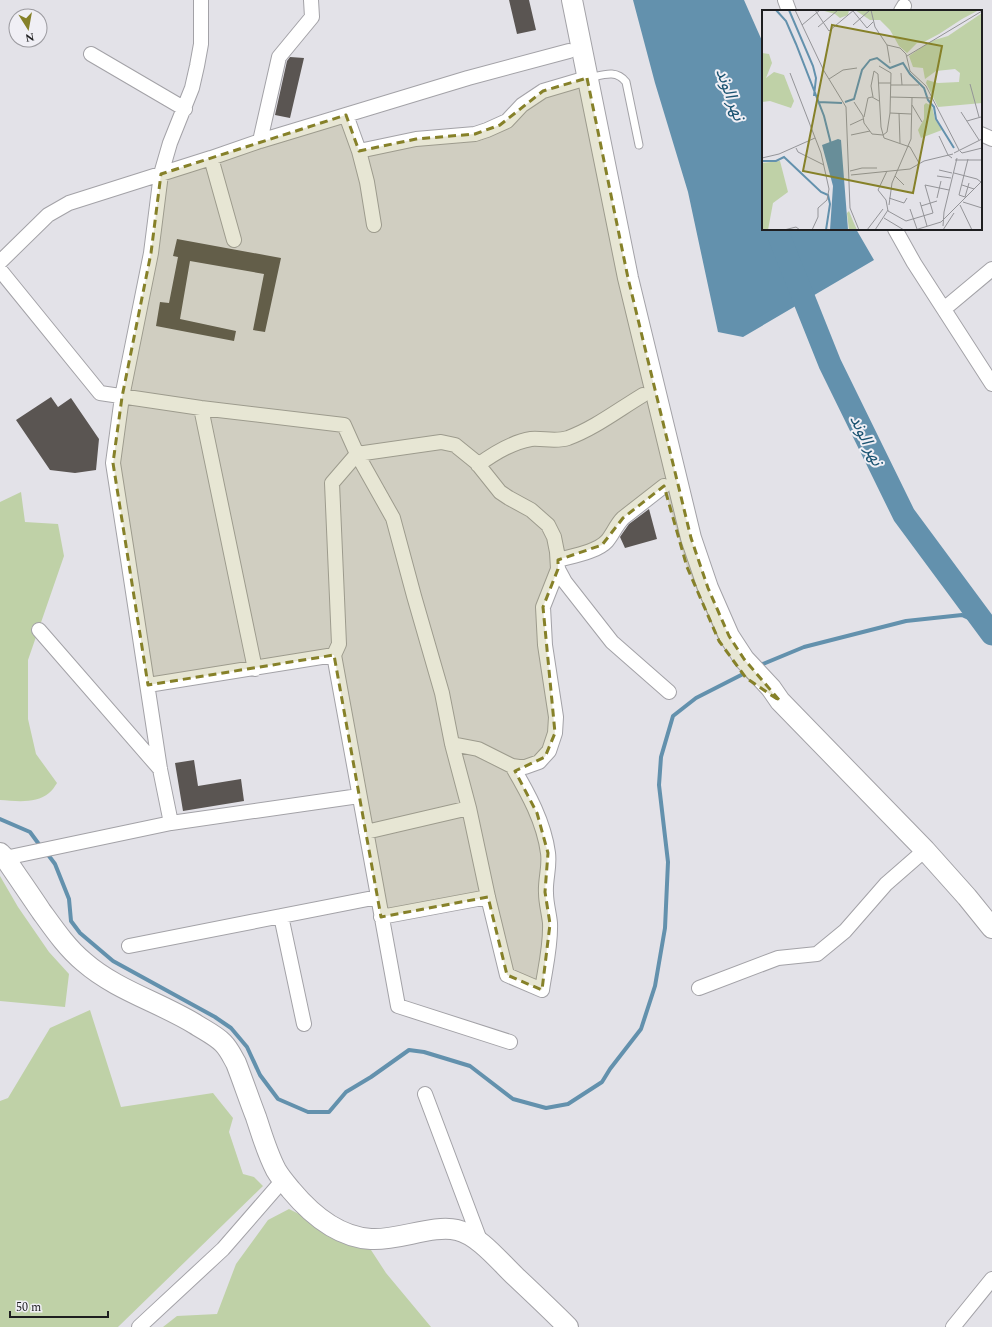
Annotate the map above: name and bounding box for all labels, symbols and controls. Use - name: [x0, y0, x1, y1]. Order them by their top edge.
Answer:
- north arrow: [8, 8, 48, 48]
- inset map: [762, 10, 982, 230]
- text: N: [24, 28, 36, 47]
- water label: نهر الوند: [709, 64, 752, 125]
- water label: نهر الوند: [843, 410, 890, 472]
- scale bar: [10, 1293, 108, 1319]
- text: 50 m: [16, 1298, 41, 1317]

